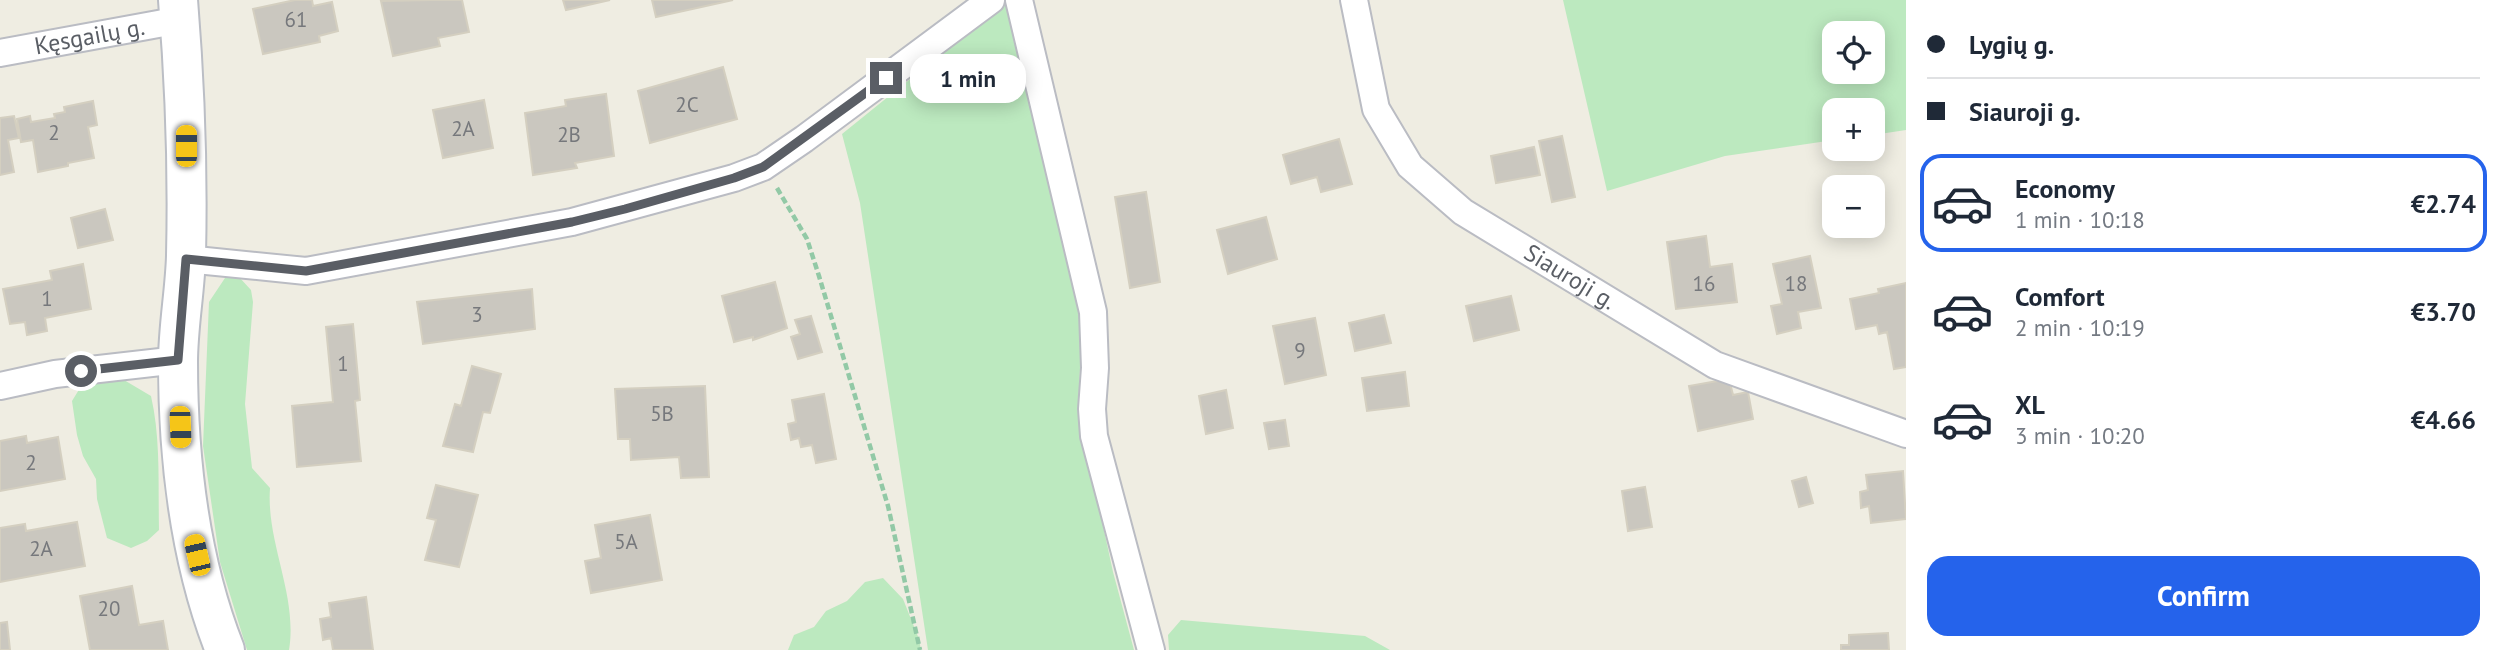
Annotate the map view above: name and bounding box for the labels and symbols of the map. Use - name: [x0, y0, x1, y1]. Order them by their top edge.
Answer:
- house number: 61: [285, 6, 307, 33]
- street label: Kęsgailų g.: [32, 11, 147, 61]
- callout: 1 min: [910, 54, 1026, 102]
- route end: [870, 62, 902, 94]
- house number: 2C: [675, 91, 699, 118]
- house number: 2A: [451, 115, 476, 142]
- house number: 2: [48, 119, 60, 146]
- house number: 2B: [557, 121, 581, 148]
- car: [176, 125, 197, 167]
- street label: Siauroji g.: [1519, 237, 1622, 316]
- house number: 16: [1693, 270, 1715, 297]
- house number: 18: [1785, 270, 1807, 297]
- house number: 1: [41, 285, 53, 312]
- house number: 3: [471, 301, 483, 328]
- house number: 9: [1294, 337, 1306, 364]
- house number: 1: [337, 350, 349, 377]
- route start: [65, 355, 97, 387]
- house number: 5B: [650, 400, 674, 427]
- car: [169, 406, 192, 448]
- house number: 2: [25, 449, 37, 476]
- house number: 5A: [614, 528, 639, 555]
- car: [183, 532, 212, 578]
- house number: 2A: [29, 535, 54, 562]
- house number: 20: [98, 595, 120, 622]

